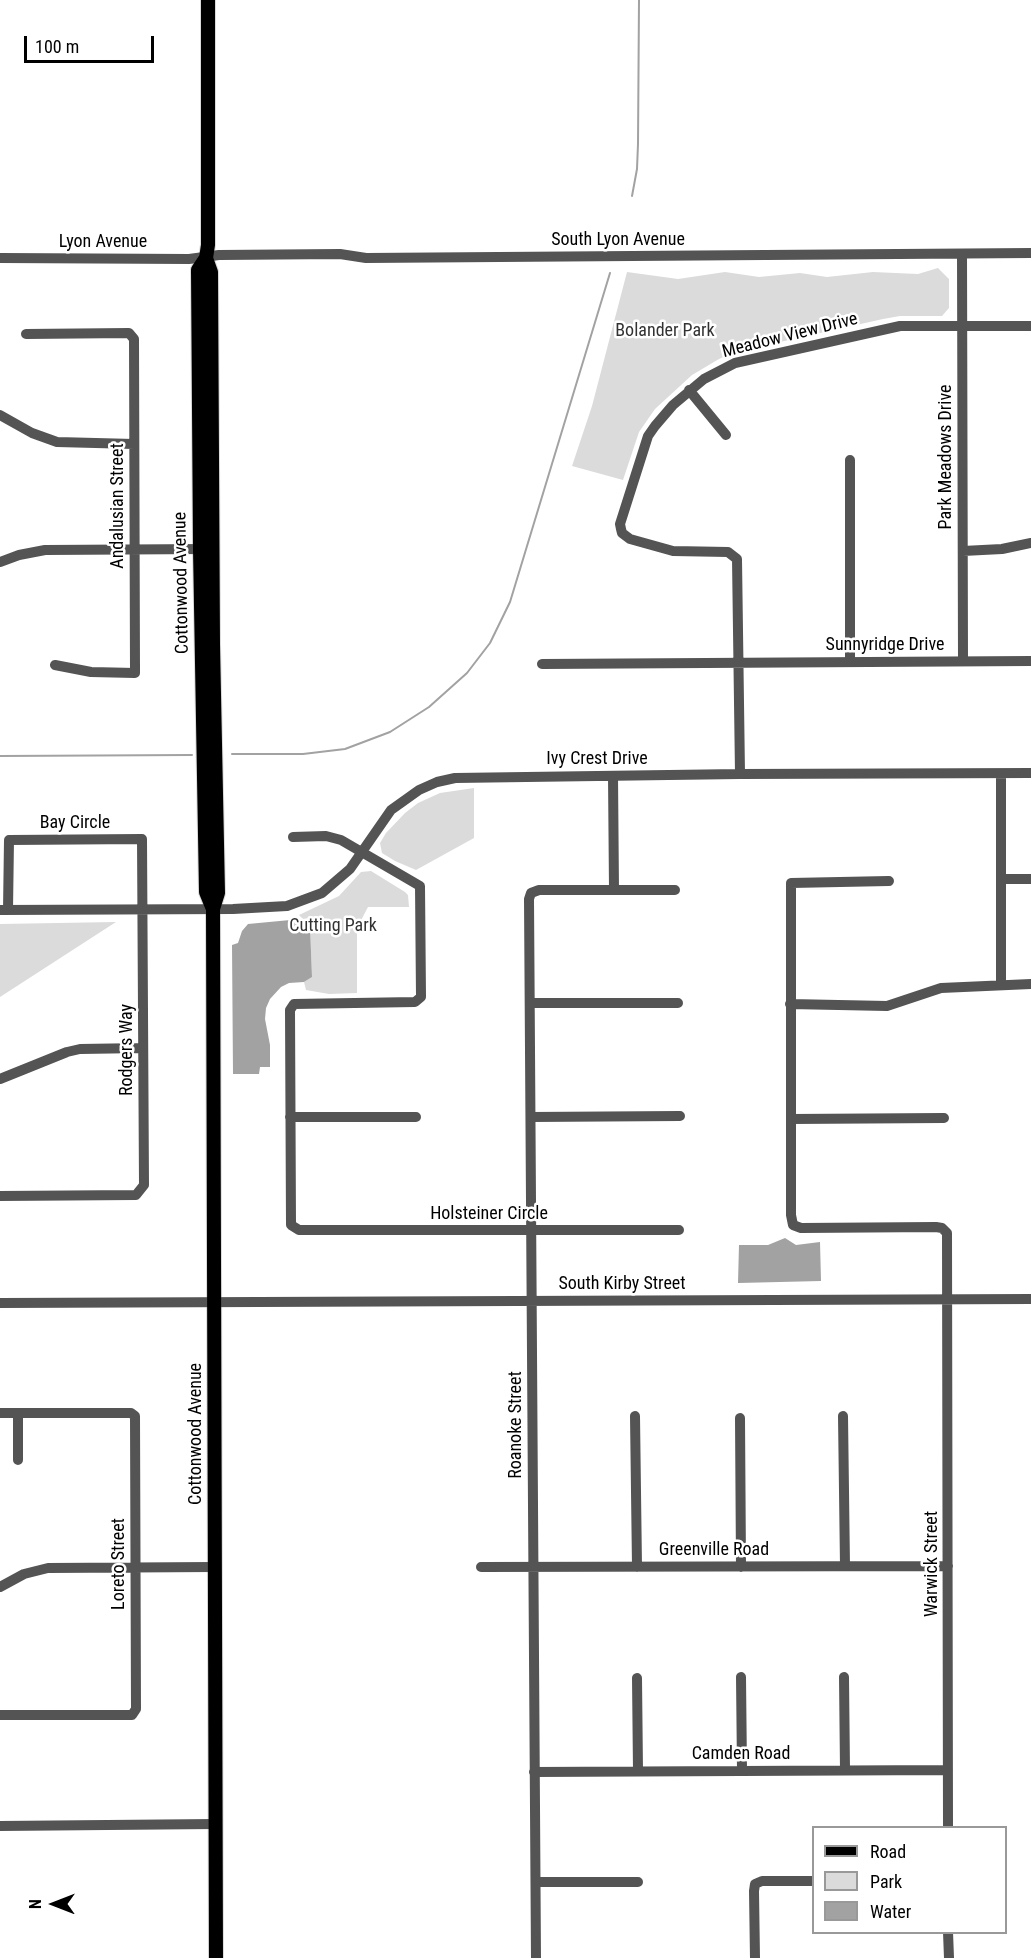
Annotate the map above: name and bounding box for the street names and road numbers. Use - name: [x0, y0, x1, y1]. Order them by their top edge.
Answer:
- street label: South Lyon Avenue: [551, 229, 685, 251]
- street label: Lyon Avenue: [59, 231, 147, 253]
- street label: Meadow View Drive: [720, 309, 860, 363]
- street label: Park Meadows Drive: [935, 385, 957, 529]
- street label: Andalusian Street: [107, 443, 129, 569]
- street label: Cottonwood Avenue: [170, 512, 194, 654]
- street label: Sunnyridge Drive: [826, 634, 944, 656]
- street label: Ivy Crest Drive: [546, 748, 648, 770]
- street label: Bay Circle: [40, 812, 110, 834]
- street label: Rodgers Way: [116, 1004, 138, 1096]
- street label: Holsteiner Circle: [430, 1203, 548, 1225]
- street label: South Kirby Street: [558, 1273, 686, 1295]
- street label: Cottonwood Avenue: [185, 1363, 207, 1505]
- street label: Roanoke Street: [505, 1371, 527, 1479]
- street label: Warwick Street: [921, 1511, 943, 1617]
- street label: Loreto Street: [108, 1518, 130, 1610]
- street label: Greenville Road: [659, 1539, 769, 1561]
- street label: Camden Road: [692, 1743, 790, 1765]

